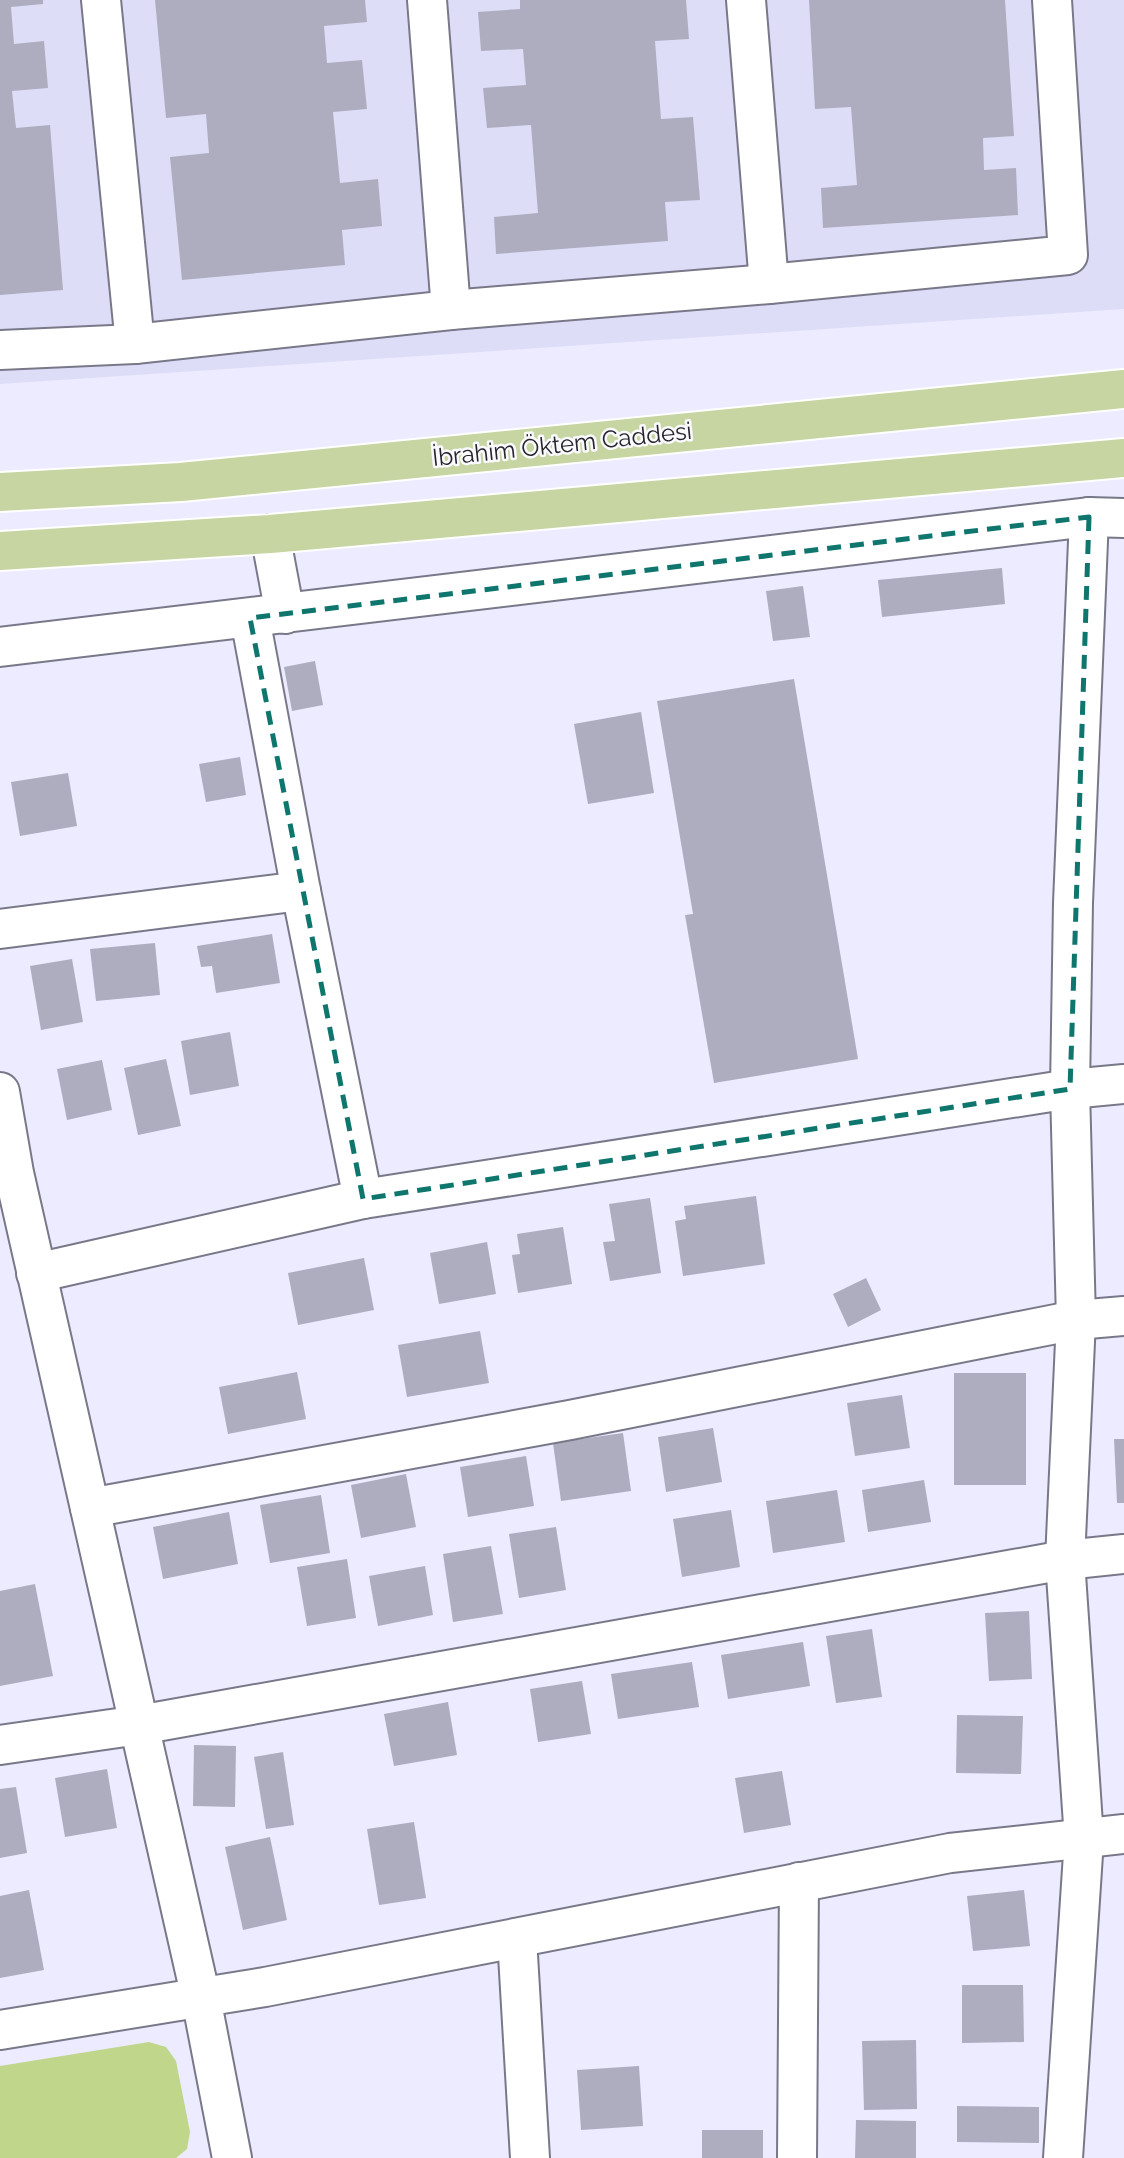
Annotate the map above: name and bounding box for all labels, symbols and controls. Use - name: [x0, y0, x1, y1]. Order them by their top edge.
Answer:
- street label: İbrahim Öktem Caddesi: [431, 416, 693, 472]

